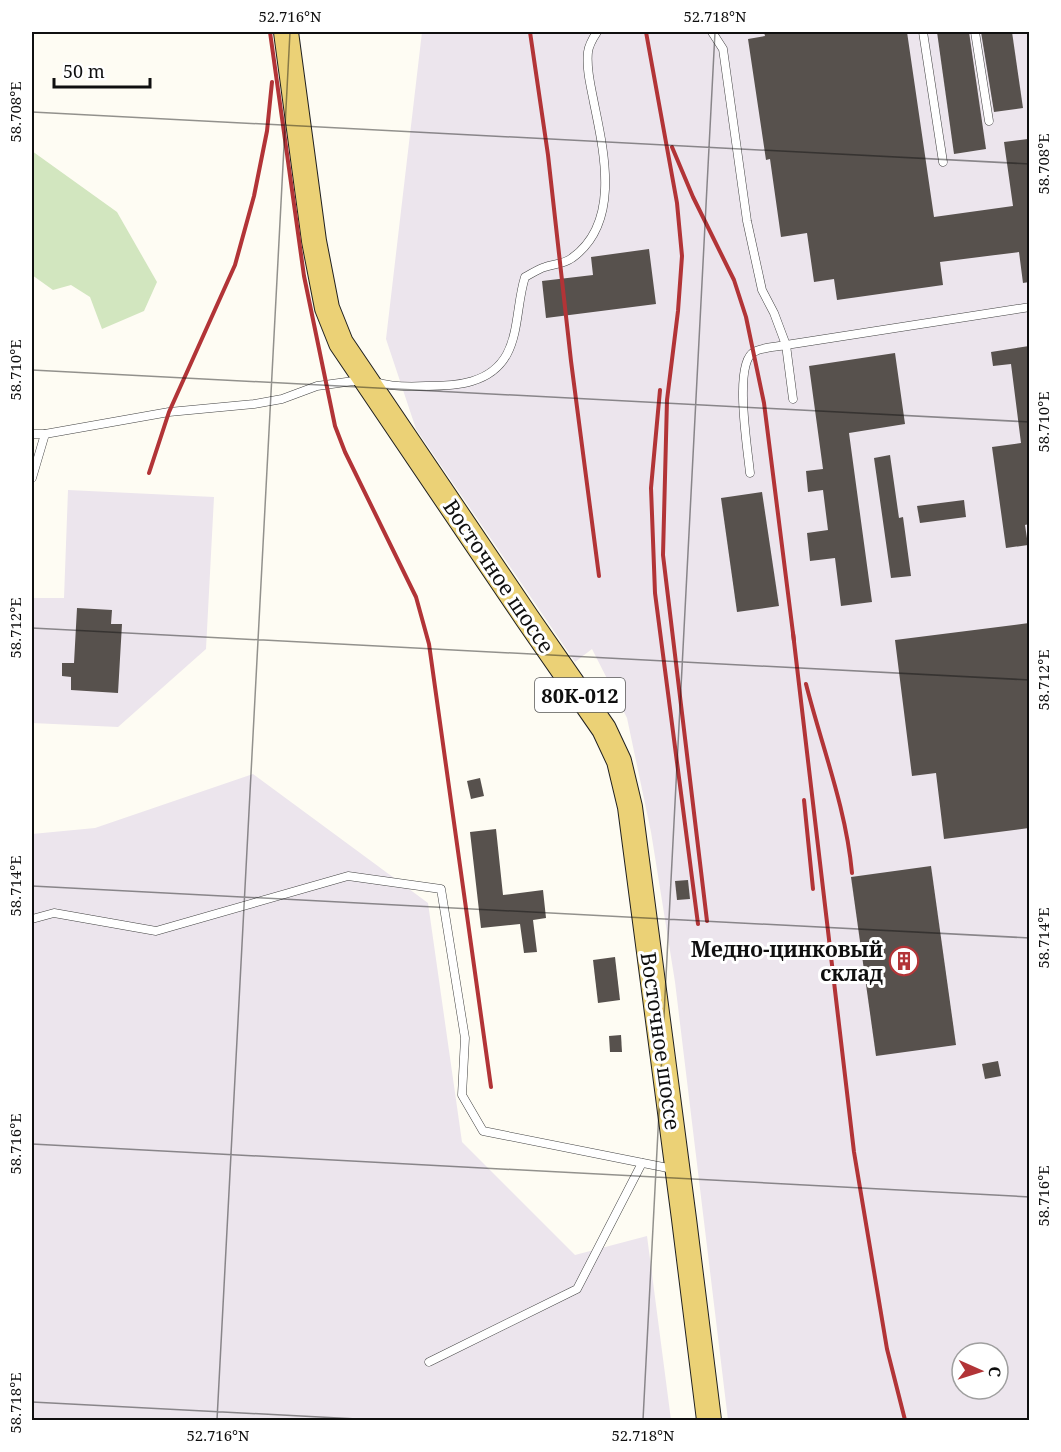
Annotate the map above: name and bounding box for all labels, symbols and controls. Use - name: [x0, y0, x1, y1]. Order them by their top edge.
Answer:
- text: 52.716°N: [258, 6, 322, 26]
- text: 52.718°N: [683, 6, 747, 26]
- scale bar: [54, 51, 150, 89]
- text: 50 m: [63, 59, 105, 83]
- text: 58.708°E: [5, 81, 25, 143]
- text: 58.708°E: [1033, 133, 1053, 195]
- text: 58.710°E: [5, 339, 25, 401]
- text: 58.710°E: [1033, 391, 1053, 453]
- street label: Восточное шоссе: [437, 494, 561, 658]
- text: 58.712°E: [5, 597, 25, 659]
- text: 58.712°E: [1033, 649, 1053, 711]
- road number: 80К-012: [535, 678, 625, 712]
- text: 58.714°E: [5, 855, 25, 917]
- text: 58.714°E: [1033, 907, 1053, 969]
- place label: Медно-цинковый склад: [691, 935, 883, 987]
- building icon: Медно-цинковый склад: [888, 945, 920, 977]
- street label: Восточное шоссе: [635, 950, 687, 1132]
- text: 58.716°E: [5, 1113, 25, 1175]
- text: 58.716°E: [1033, 1165, 1053, 1227]
- north arrow: [950, 1341, 1010, 1401]
- text: С: [984, 1366, 1006, 1378]
- text: 58.718°E: [5, 1372, 25, 1434]
- text: 52.716°N: [186, 1425, 250, 1445]
- text: 52.718°N: [611, 1425, 675, 1445]

